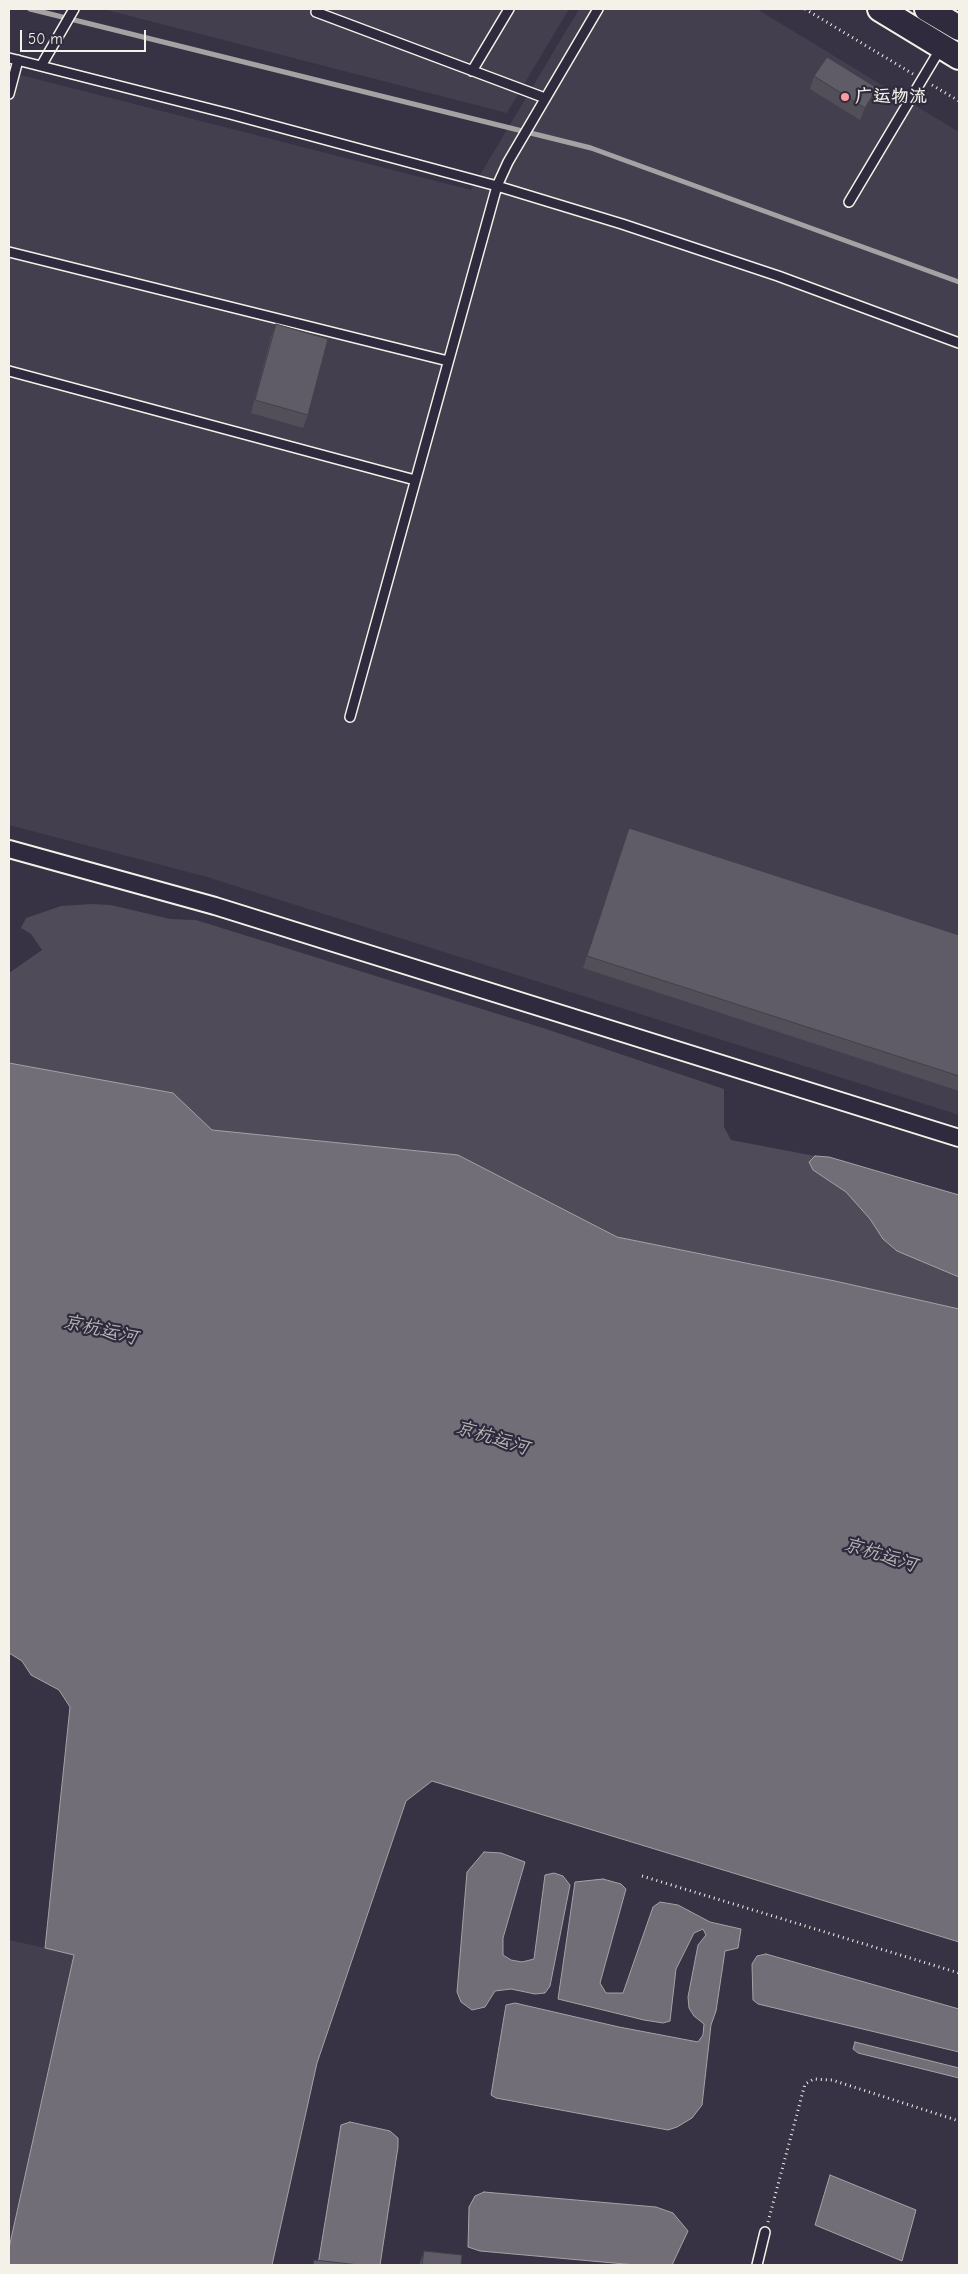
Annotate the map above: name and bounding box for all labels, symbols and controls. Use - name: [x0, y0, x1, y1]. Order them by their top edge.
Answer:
- scale bar: [22, 20, 149, 52]
- text: 50 m: [28, 30, 63, 48]
- place label: 广运物流: [855, 86, 927, 108]
- marker: 广运物流: [839, 91, 851, 103]
- water label: 京杭运河: [60, 1310, 140, 1350]
- water label: 京杭运河: [452, 1416, 532, 1460]
- water label: 京杭运河: [840, 1533, 920, 1577]

